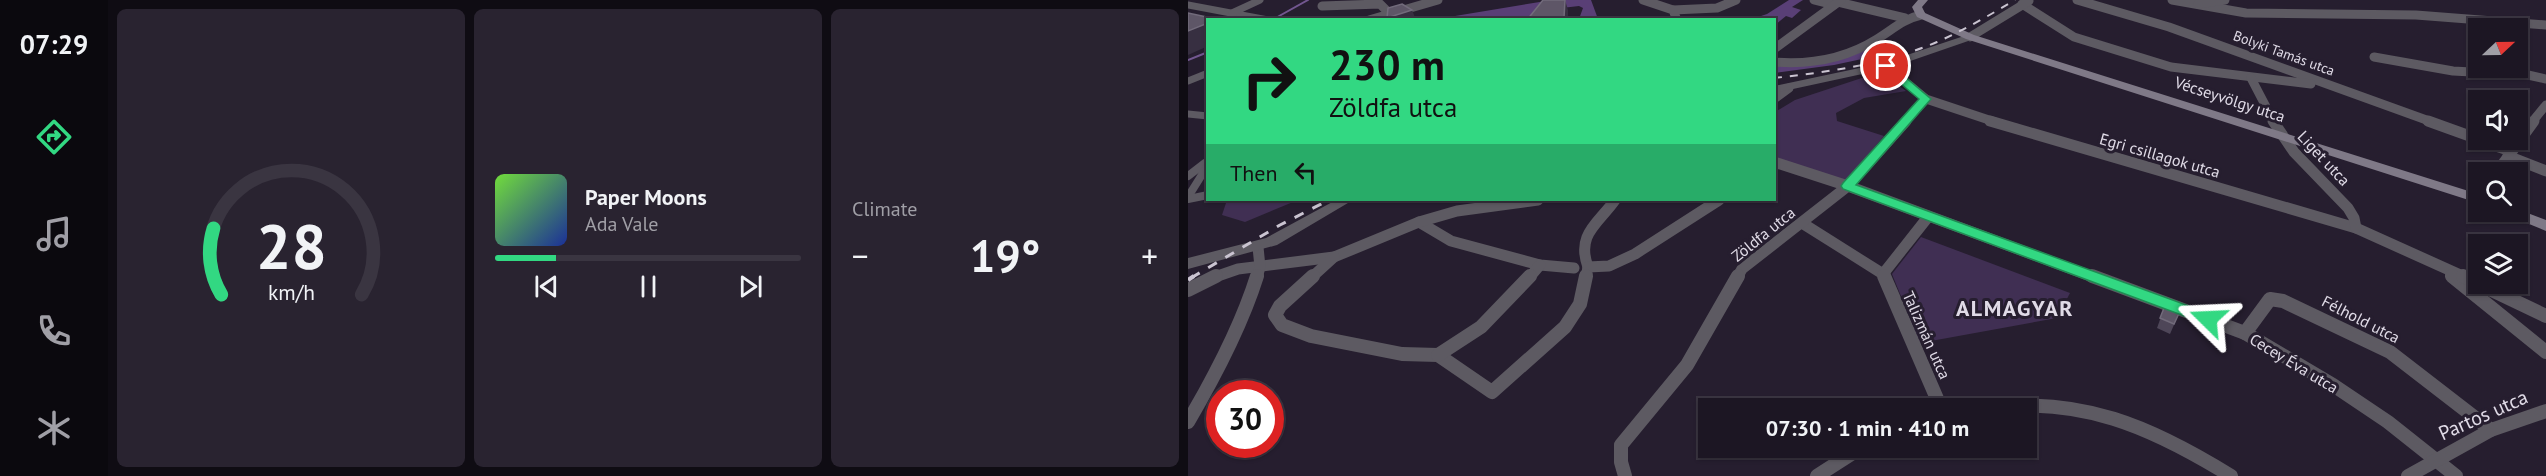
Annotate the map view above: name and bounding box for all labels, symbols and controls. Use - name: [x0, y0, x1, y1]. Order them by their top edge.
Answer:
- north arrow: [2468, 18, 2528, 78]
- map controls: [2468, 18, 2528, 294]
- street label: Bolyki Tamás utca: [2231, 26, 2337, 80]
- text: 07:29: [20, 27, 88, 61]
- text: 230 m: [1329, 37, 1445, 92]
- pin: [1860, 40, 1911, 91]
- icon: right: [1230, 42, 1308, 120]
- icon: arrive: [1869, 49, 1902, 82]
- street label: Vécseyvölgy utca: [2171, 71, 2288, 126]
- text: Zöldfa utca: [1329, 90, 1457, 124]
- button: sound: [2468, 90, 2528, 150]
- icon: directions: [33, 116, 75, 158]
- street label: Liget utca: [2293, 126, 2355, 190]
- street label: Egri csillagok utca: [2097, 128, 2223, 182]
- icon: left: [1289, 156, 1322, 189]
- text: Then: [1230, 159, 1277, 187]
- button: search: [2468, 162, 2528, 222]
- text: Paper Moons: [585, 183, 707, 211]
- text: Climate: [852, 196, 918, 222]
- street label: Zöldfa utca: [1727, 202, 1799, 266]
- text: 28: [256, 205, 326, 286]
- text: Ada Vale: [585, 211, 658, 237]
- icon: music: [33, 213, 75, 255]
- text: 19°: [970, 226, 1040, 284]
- text: −: [852, 234, 869, 277]
- text: +: [1141, 234, 1158, 277]
- button: layers: [2468, 234, 2528, 294]
- icon: previous: [530, 270, 563, 303]
- icon: pause: [632, 270, 665, 303]
- icon: next: [734, 270, 767, 303]
- text: km/h: [267, 278, 314, 306]
- position arrow: [2176, 287, 2240, 351]
- street label: Talizmán utca: [1899, 288, 1955, 382]
- street label: Félhold utca: [2319, 291, 2403, 347]
- district label: ALMAGYAR: [1956, 294, 2074, 322]
- icon: phone: [33, 310, 75, 352]
- street label: Cecey Éva utca: [2246, 329, 2342, 397]
- speed limit sign: 30: [1206, 380, 1284, 458]
- street label: Partos utca: [2434, 384, 2532, 446]
- icon: climate: [33, 407, 75, 449]
- text: 07:30 · 1 min · 410 m: [1766, 414, 1969, 442]

